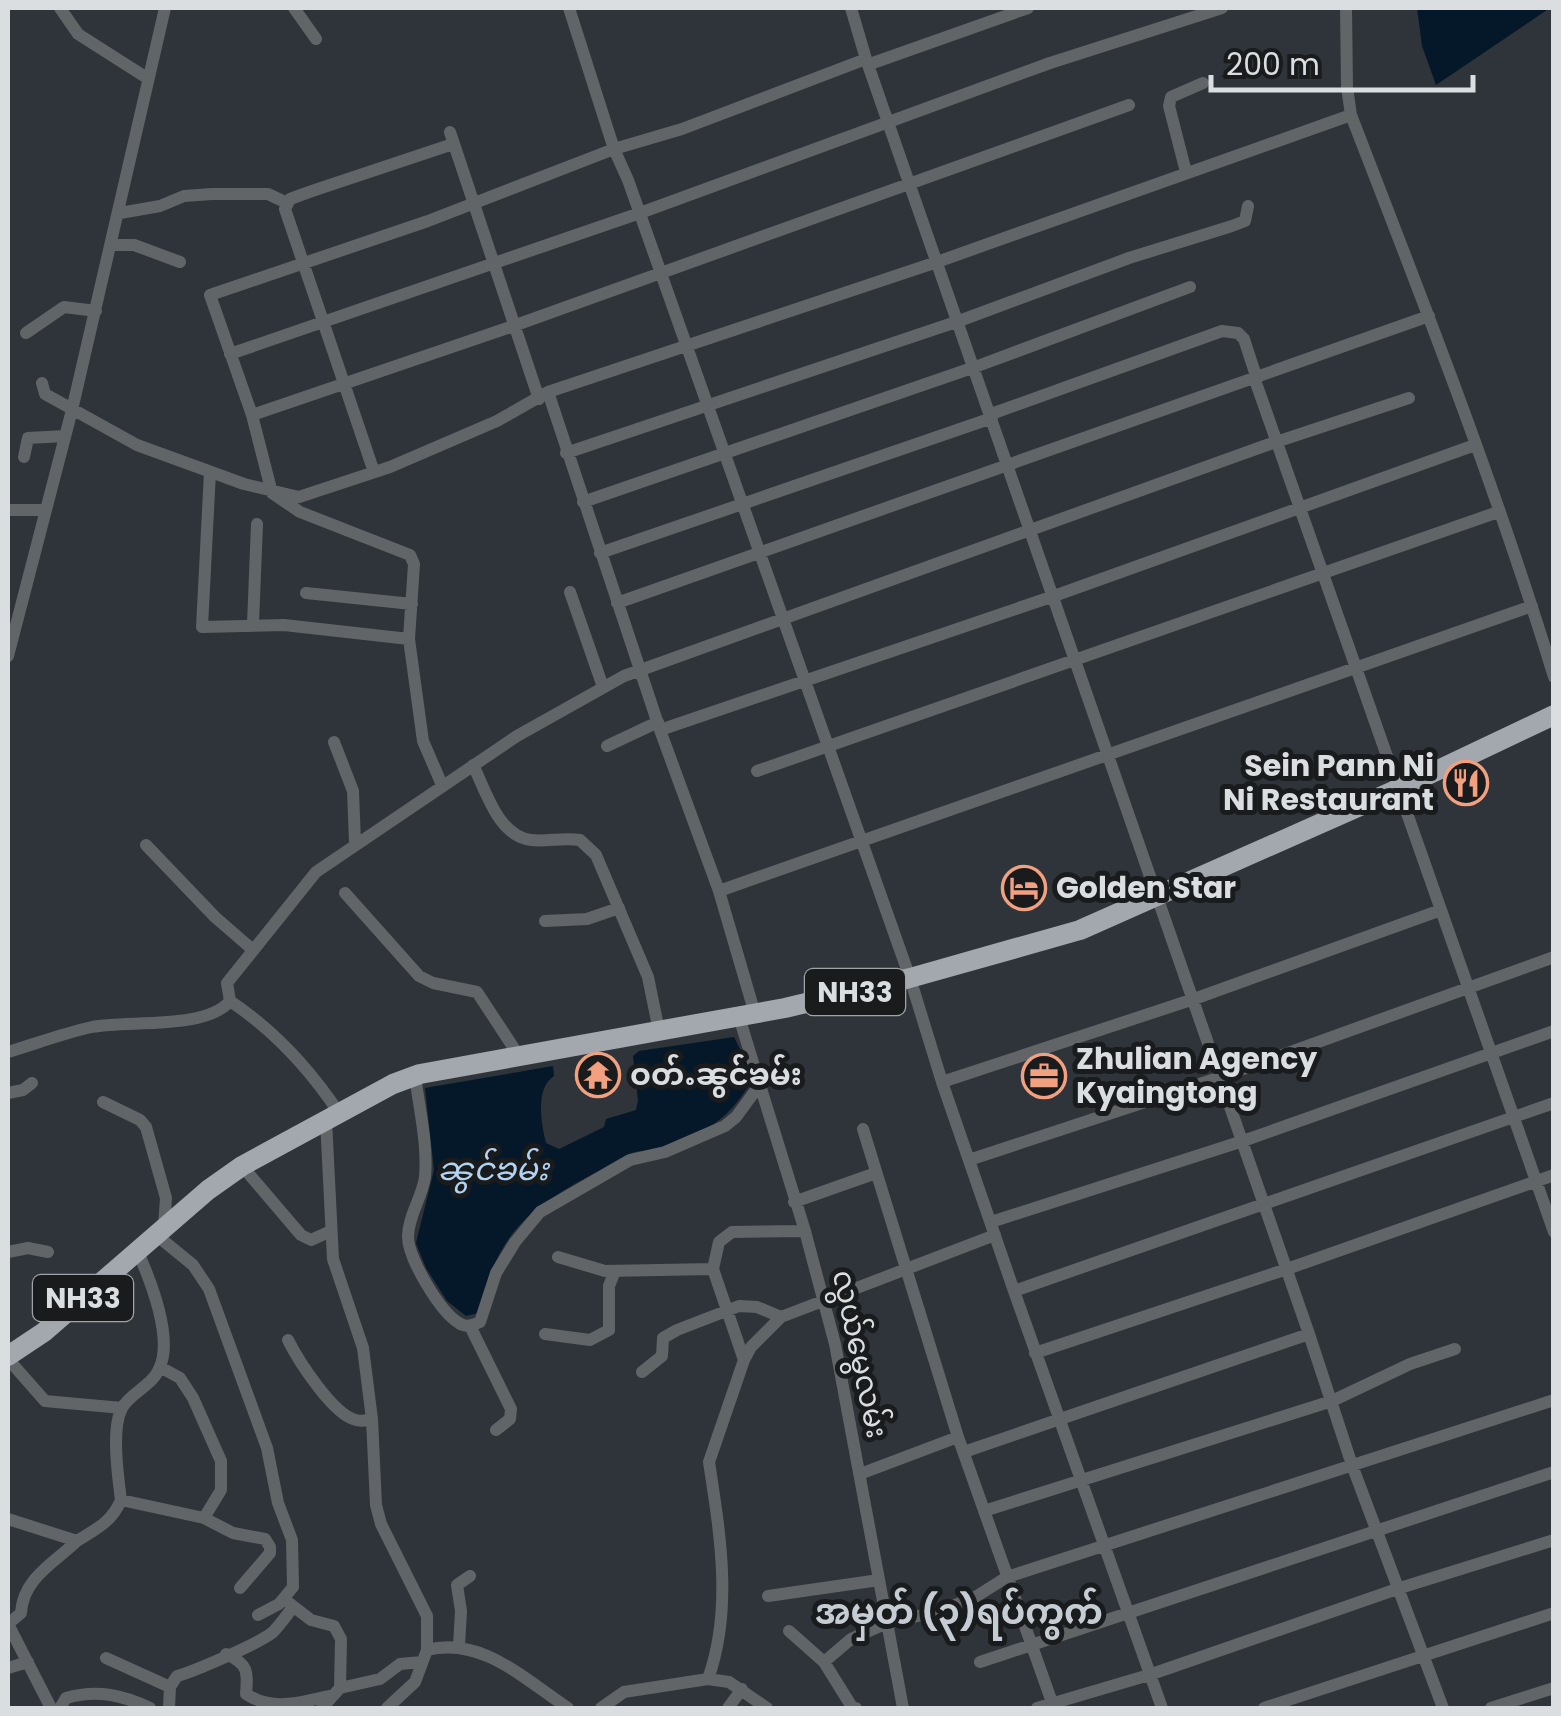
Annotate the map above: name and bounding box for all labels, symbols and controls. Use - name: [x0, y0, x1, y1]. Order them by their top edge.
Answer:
- scale bar: [1211, 30, 1474, 92]
- text: 200 m: [1226, 43, 1320, 86]
- place label: Sein Pann Ni Ni Restaurant: [1223, 744, 1434, 821]
- restaurant icon: Sein Pann Ni Ni Restaurant: [1443, 760, 1489, 806]
- hotel icon: Golden Star: [1001, 865, 1047, 911]
- place label: Golden Star: [1056, 866, 1236, 909]
- road number: NH33: [805, 969, 905, 1015]
- place label: Zhulian Agency Kyaingtong: [1076, 1037, 1317, 1114]
- temple icon: ဝတ်ႉၼွင်ၶမ်း: [575, 1052, 621, 1098]
- place label: ဝတ်ႉၼွင်ၶမ်း: [630, 1053, 802, 1098]
- office icon: Zhulian Agency Kyaingtong: [1021, 1053, 1067, 1099]
- water label: ၼွင်ၶမ်း: [437, 1146, 550, 1194]
- street label: လွယ်မွေလမ်း: [820, 1266, 899, 1442]
- road number: NH33: [33, 1275, 133, 1321]
- district label: အမှတ် (၃)ရပ်ကွက်: [815, 1587, 1103, 1641]

